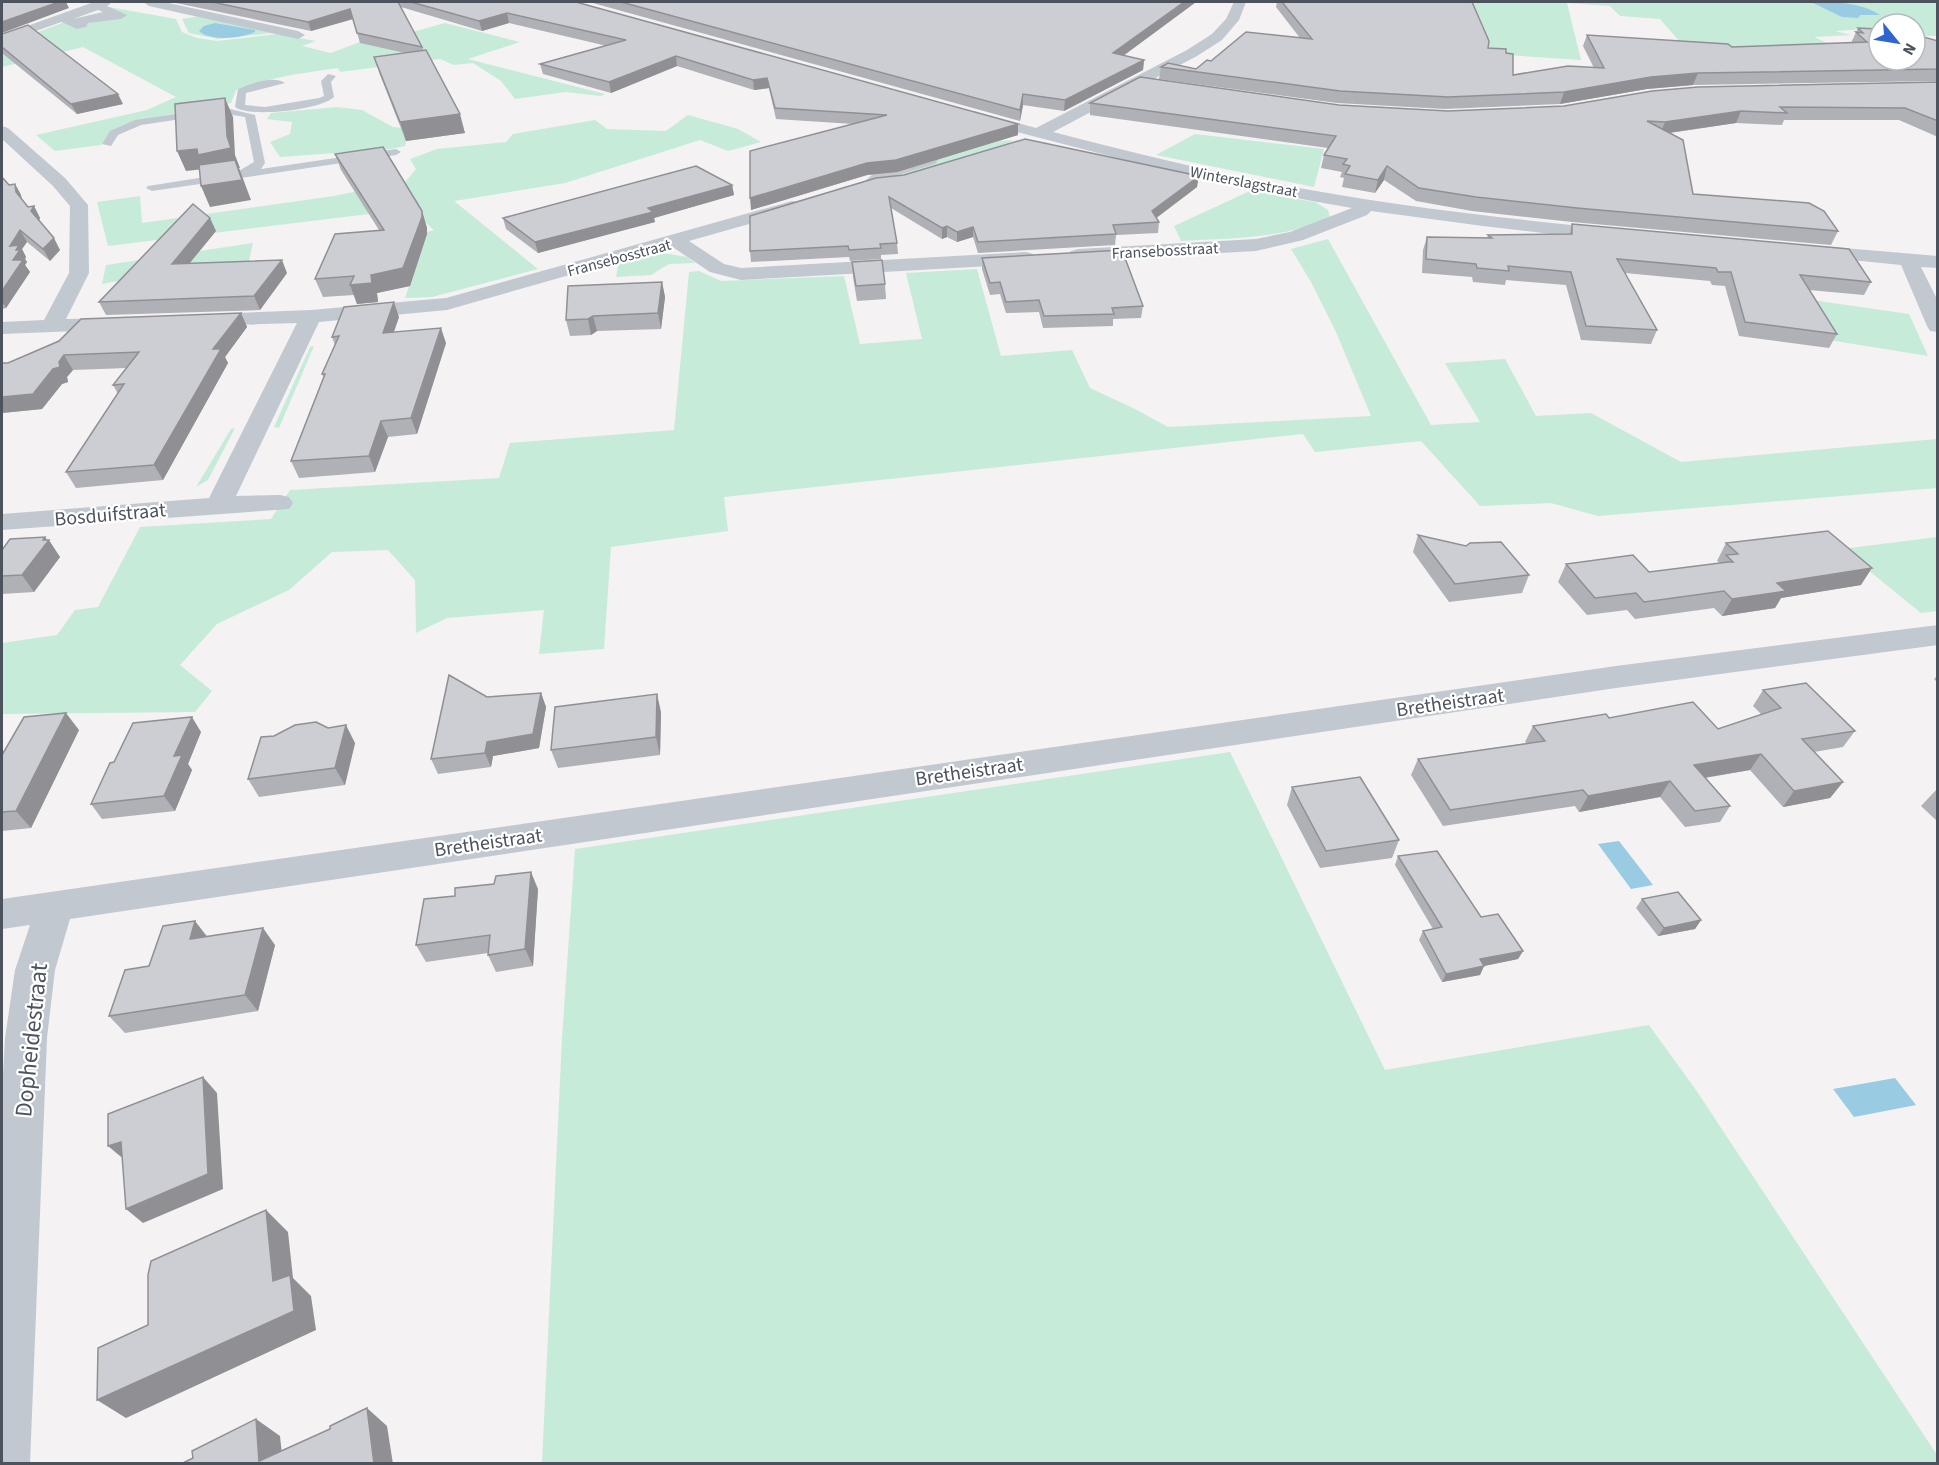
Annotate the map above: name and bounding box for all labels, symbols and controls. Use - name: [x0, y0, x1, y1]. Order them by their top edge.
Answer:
- north arrow: [1867, 12, 1927, 72]
- text: N: [1897, 39, 1921, 59]
- street label: Winterslagstraat: [1188, 161, 1300, 203]
- street label: Fransebosstraat: [565, 233, 674, 282]
- street label: Fransebosstraat: [1111, 237, 1219, 265]
- street label: Bosduifstraat: [53, 496, 167, 534]
- street label: Bretheistraat: [1394, 682, 1506, 724]
- street label: Bretheistraat: [913, 751, 1025, 793]
- street label: Bretheistraat: [432, 822, 544, 864]
- street label: Dopheidestraat: [6, 961, 57, 1119]

